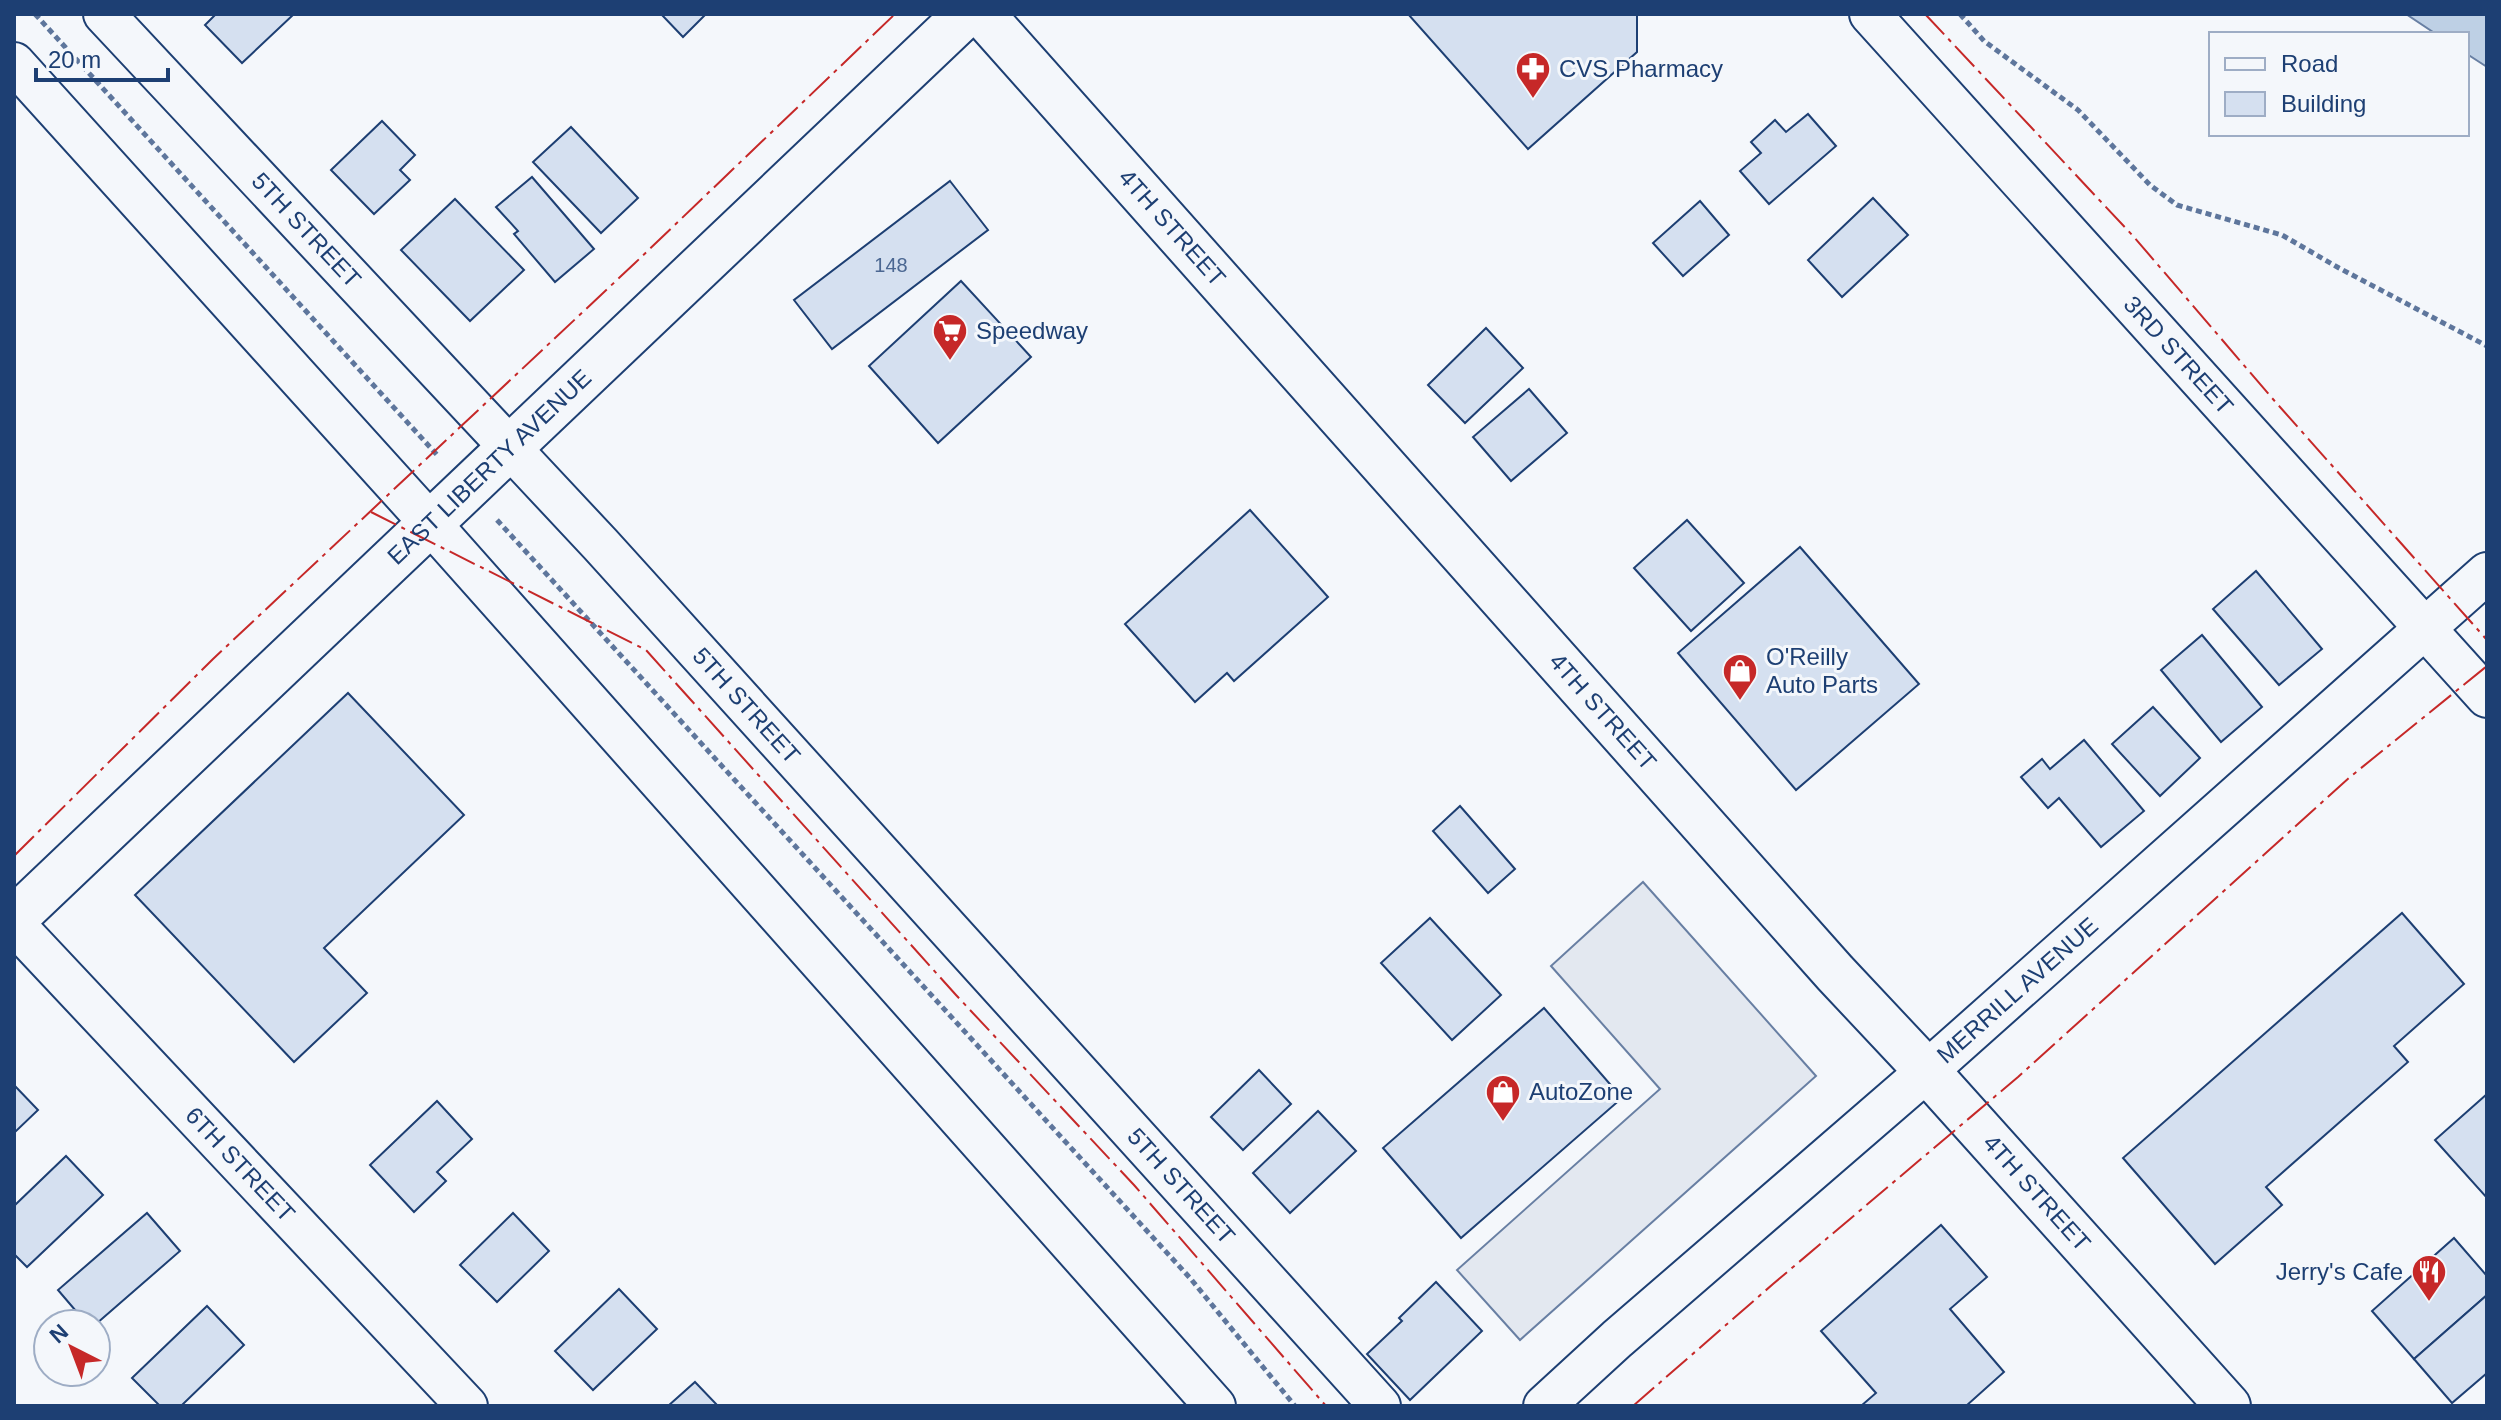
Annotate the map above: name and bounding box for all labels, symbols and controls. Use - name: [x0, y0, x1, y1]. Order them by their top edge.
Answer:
- scale bar: [36, 32, 168, 82]
- legend: [2209, 32, 2469, 136]
- text: 20 m: [48, 46, 101, 73]
- pharmacy icon: CVS Pharmacy: [1514, 50, 1552, 100]
- text: Road: [2281, 50, 2338, 77]
- place label: CVS Pharmacy: [1559, 55, 1723, 82]
- text: Building: [2281, 90, 2366, 117]
- street label: 4TH STREET: [1114, 164, 1232, 291]
- street label: 5TH STREET: [247, 167, 367, 293]
- house number: 148: [874, 254, 908, 276]
- street label: 3RD STREET: [2119, 291, 2239, 420]
- supermarket icon: Speedway: [931, 312, 969, 362]
- place label: Speedway: [976, 317, 1088, 344]
- street label: EAST LIBERTY AVENUE: [382, 364, 596, 570]
- street label: 5TH STREET: [688, 642, 806, 769]
- place label: O'Reilly Auto Parts: [1766, 643, 1878, 698]
- street label: 4TH STREET: [1544, 648, 1662, 776]
- shop icon: O'Reilly Auto Parts: [1721, 652, 1759, 702]
- street label: MERRILL AVENUE: [1931, 912, 2103, 1069]
- shop icon: AutoZone: [1484, 1073, 1522, 1123]
- place label: AutoZone: [1529, 1078, 1633, 1105]
- street label: 6TH STREET: [180, 1101, 301, 1227]
- street label: 5TH STREET: [1122, 1122, 1241, 1250]
- street label: 4TH STREET: [1978, 1129, 2096, 1257]
- restaurant icon: Jerry's Cafe: [2410, 1253, 2448, 1303]
- place label: Jerry's Cafe: [2276, 1258, 2403, 1285]
- north arrow: [32, 1308, 112, 1388]
- text: N: [45, 1319, 73, 1348]

